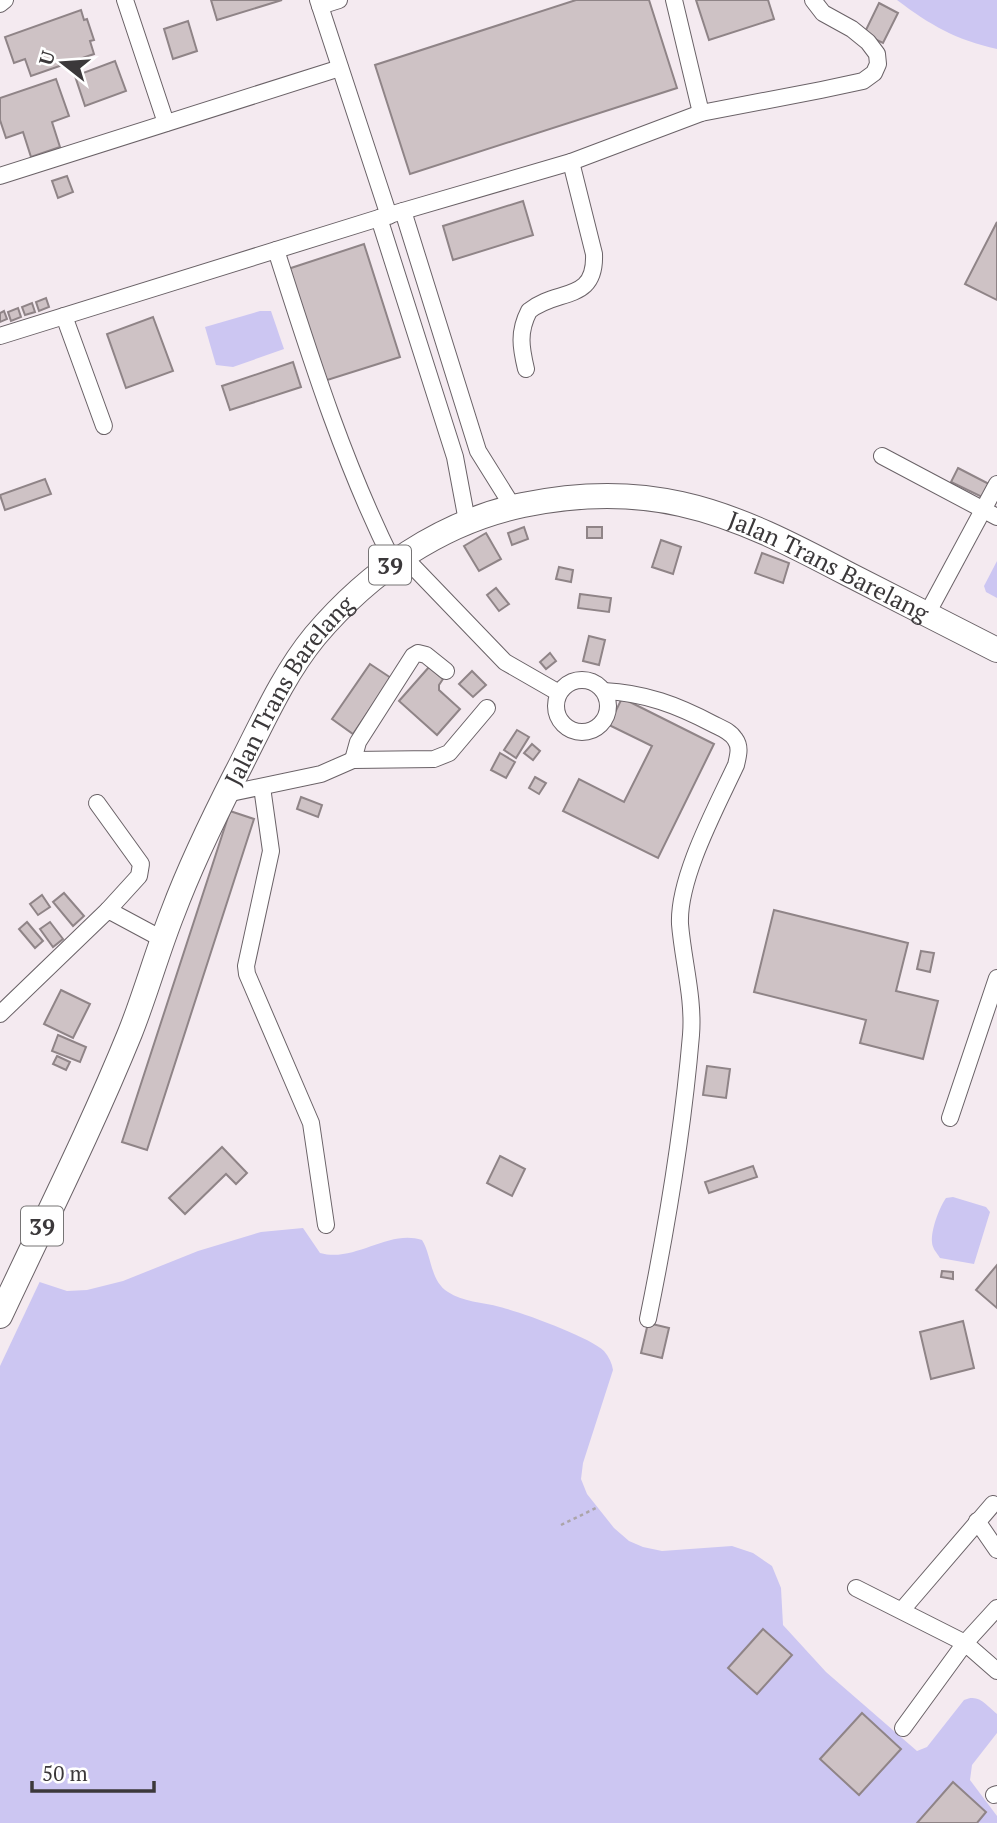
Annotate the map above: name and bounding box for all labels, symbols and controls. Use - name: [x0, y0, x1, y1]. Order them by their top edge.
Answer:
- north arrow: [28, 28, 98, 98]
- text: U: [32, 47, 60, 68]
- street label: Jalan Trans Barelang: [724, 503, 935, 629]
- road number: 39: [369, 545, 411, 584]
- street label: Jalan Trans Barelang: [217, 588, 361, 791]
- road number: 39: [21, 1206, 63, 1246]
- scale bar: [32, 1750, 154, 1794]
- text: 50 m: [42, 1759, 88, 1787]

